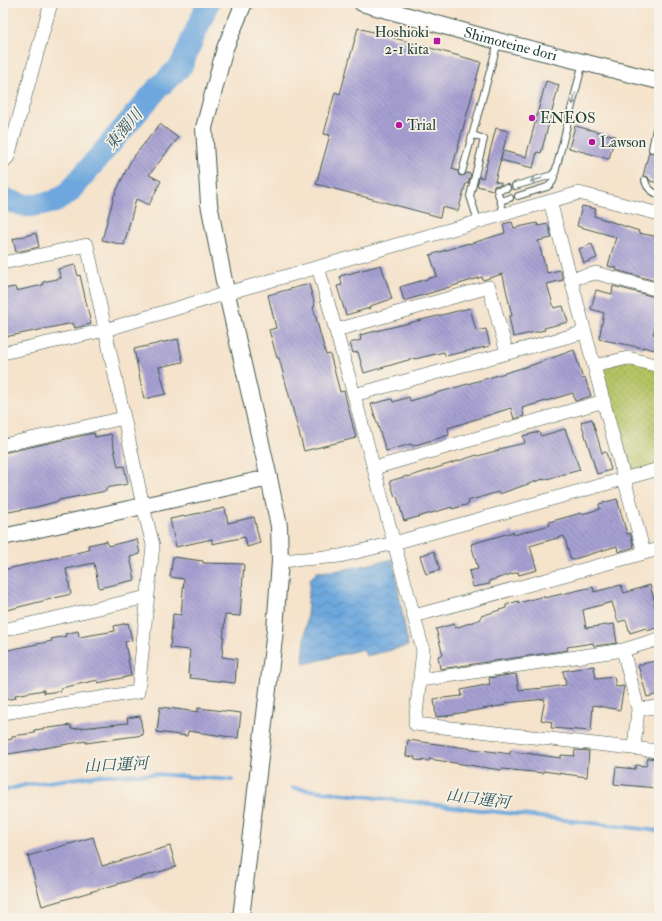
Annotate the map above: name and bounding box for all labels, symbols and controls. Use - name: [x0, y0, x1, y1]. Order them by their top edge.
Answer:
- place label: Hoshioki 2-1 kita: [374, 23, 430, 59]
- street label: Shimoteine dori: [462, 23, 559, 65]
- marker: Hoshioki 2-1 kita: [432, 36, 442, 46]
- one-way arrow: [570, 92, 577, 105]
- water label: 東濁川: [101, 103, 148, 154]
- place label: ENEOS: [540, 109, 596, 128]
- marker: ENEOS: [527, 113, 537, 123]
- place label: Trial: [407, 116, 436, 135]
- marker: Trial: [394, 120, 404, 130]
- place label: Lawson: [600, 133, 646, 152]
- marker: Lawson: [587, 137, 597, 147]
- one-way arrow: [530, 177, 543, 184]
- water label: 山口運河: [84, 753, 152, 777]
- water label: 山口運河: [445, 785, 514, 813]

